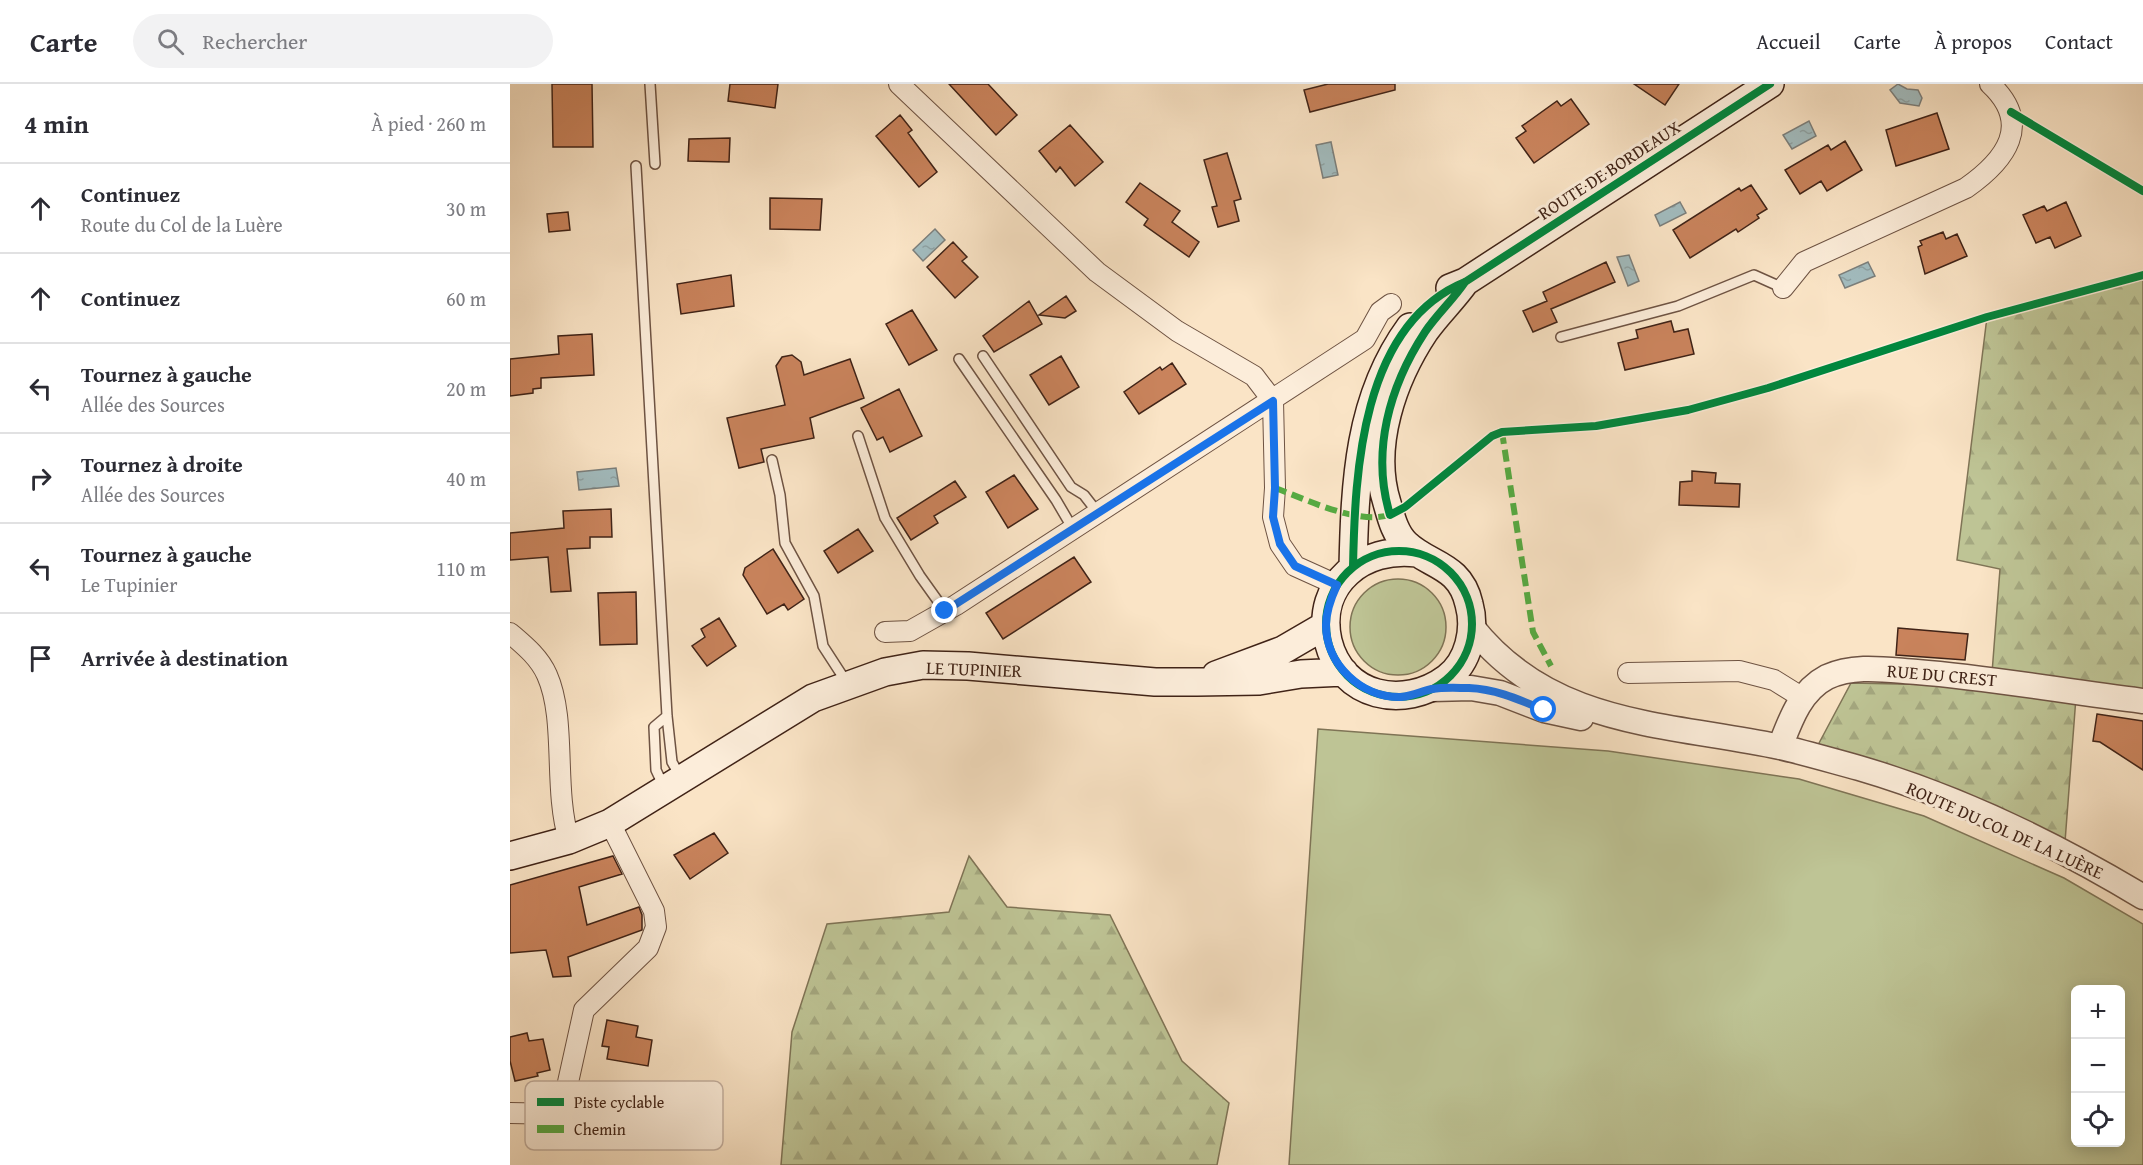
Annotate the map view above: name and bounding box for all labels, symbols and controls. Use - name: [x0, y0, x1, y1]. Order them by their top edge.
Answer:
- search box: [133, 14, 553, 68]
- text: Carte: [30, 21, 97, 62]
- icon: search: [154, 25, 187, 58]
- text: Rechercher: [202, 25, 307, 57]
- text: Accueil: [1756, 26, 1821, 57]
- text: Carte: [1854, 26, 1901, 57]
- text: À propos: [1934, 26, 2012, 57]
- text: Contact: [2045, 26, 2113, 57]
- text: 4 min: [24, 104, 89, 143]
- text: À pied · 260 m: [371, 109, 486, 138]
- street label: ROUTE DE BORDEAUX: [1532, 114, 1686, 226]
- text: Continuez: [81, 178, 180, 210]
- icon: ahead: [24, 192, 57, 225]
- text: 30 m: [446, 194, 486, 223]
- text: Route du Col de la Luère: [81, 210, 283, 239]
- icon: ahead: [24, 282, 57, 315]
- text: Continuez: [81, 282, 180, 314]
- text: 60 m: [446, 284, 486, 313]
- text: Tournez à gauche: [81, 358, 252, 390]
- icon: left: [24, 372, 57, 405]
- text: 20 m: [446, 374, 486, 403]
- text: Allée des Sources: [81, 390, 225, 419]
- text: Tournez à droite: [81, 448, 243, 480]
- icon: right: [24, 462, 57, 495]
- text: 40 m: [446, 464, 486, 493]
- text: Allée des Sources: [81, 480, 225, 509]
- text: Tournez à gauche: [81, 538, 252, 570]
- icon: left: [24, 552, 57, 585]
- text: 110 m: [436, 554, 486, 583]
- text: Le Tupinier: [81, 570, 177, 599]
- route end: [931, 597, 957, 623]
- icon: arrive: [24, 642, 57, 675]
- text: Arrivée à destination: [81, 642, 288, 674]
- street label: LE TUPINIER: [926, 654, 1023, 684]
- street label: RUE DU CREST: [1886, 657, 1998, 693]
- route start: [1530, 696, 1556, 722]
- street label: ROUTE DU COL DE LA LUÈRE: [1902, 774, 2108, 886]
- map controls: [2071, 985, 2125, 1147]
- button: +: [2071, 985, 2125, 1039]
- button: −: [2071, 1039, 2125, 1093]
- legend: [525, 1081, 723, 1150]
- text: Piste cyclable: [574, 1090, 664, 1114]
- button: locate: [2071, 1093, 2125, 1147]
- text: Chemin: [574, 1117, 626, 1141]

